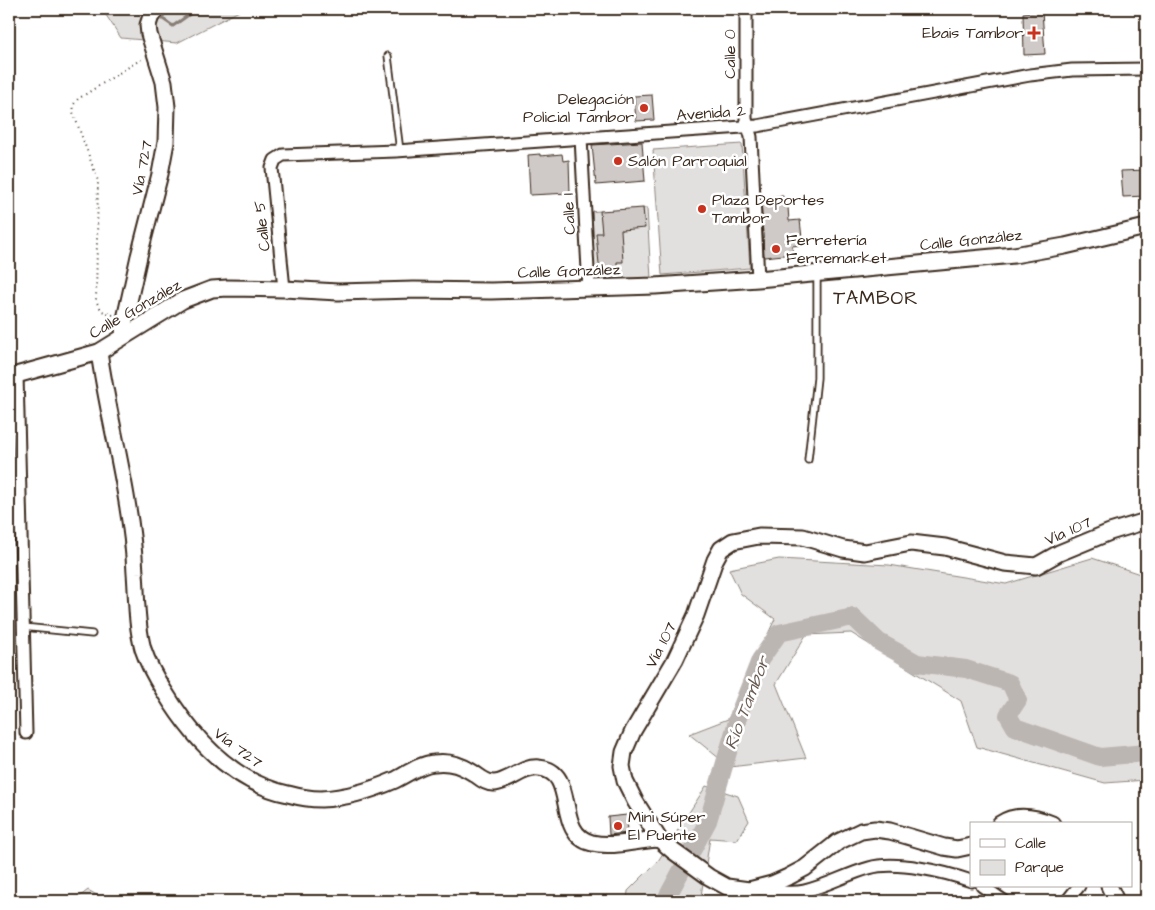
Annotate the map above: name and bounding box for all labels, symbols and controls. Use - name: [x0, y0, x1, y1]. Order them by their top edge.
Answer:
- place label: Ebais Tambor: [922, 22, 1023, 44]
- marker: Ebais Tambor: [1027, 26, 1041, 40]
- street label: Calle 0: [719, 29, 741, 79]
- place label: Delegación Policial Tambor: [523, 88, 634, 128]
- street label: Avenida 2: [676, 100, 746, 126]
- marker: Delegación Policial Tambor: [638, 102, 650, 114]
- street label: Vía 727: [126, 138, 158, 198]
- place label: Salón Parroquial: [628, 150, 747, 172]
- marker: Salón Parroquial: [612, 155, 624, 167]
- place label: Plaza Deportes Tambor: [712, 189, 824, 229]
- street label: Calle 1: [557, 193, 581, 235]
- street label: Calle 5: [248, 199, 276, 252]
- marker: Plaza Deportes Tambor: [696, 203, 708, 215]
- street label: Calle González: [919, 224, 1023, 256]
- place label: Ferretería Ferremarket: [786, 229, 887, 269]
- marker: Ferretería Ferremarket: [770, 243, 782, 255]
- street label: Calle González: [517, 258, 621, 284]
- street label: Calle González: [85, 274, 185, 344]
- district label: TAMBOR: [833, 285, 919, 312]
- street label: Vía 107: [1041, 511, 1095, 551]
- street label: Vía 107: [640, 618, 682, 672]
- water label: Río Tambor: [718, 651, 777, 753]
- street label: Vía 727: [209, 722, 267, 774]
- place label: Mini Súper El Puente: [628, 806, 705, 846]
- marker: Mini Súper El Puente: [612, 820, 624, 832]
- legend: [970, 822, 1132, 888]
- text: Calle: [1015, 833, 1046, 854]
- text: Parque: [1015, 857, 1064, 878]

